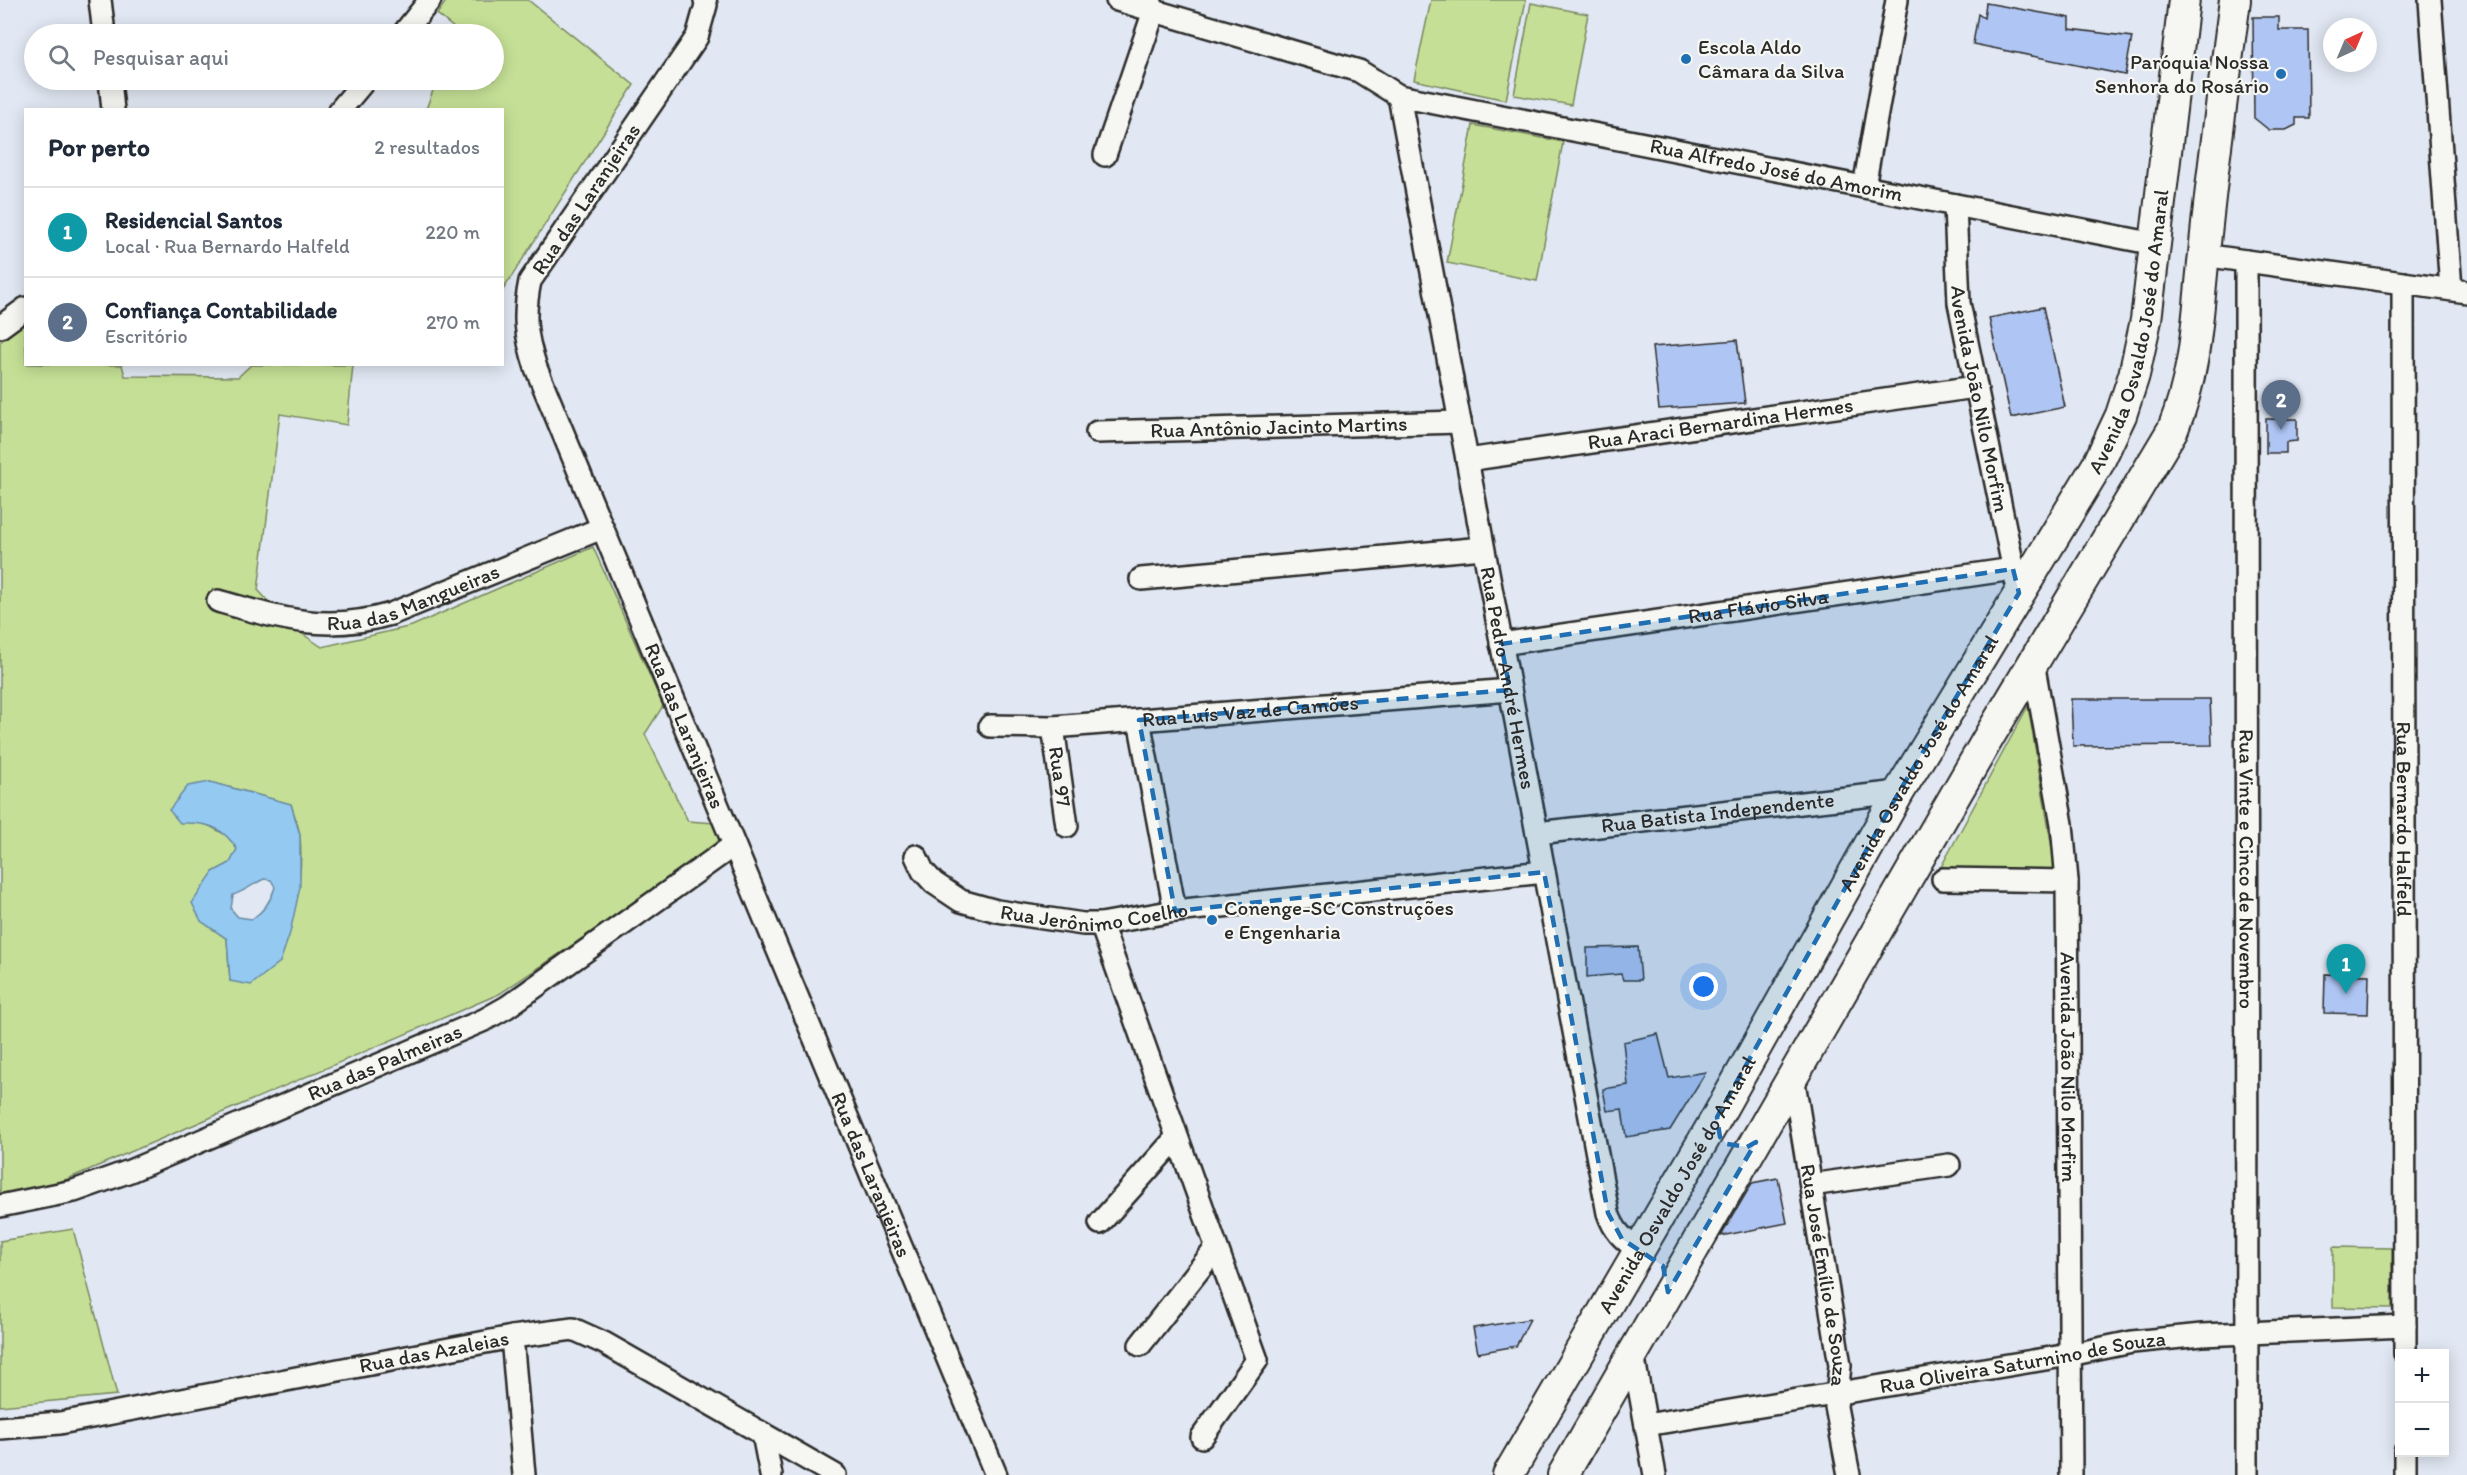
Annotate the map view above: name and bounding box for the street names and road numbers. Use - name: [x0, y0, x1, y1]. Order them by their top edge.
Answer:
- street label: Rua das Laranjeiras: [526, 118, 645, 279]
- street label: Rua Alfredo José do Amorim: [1648, 132, 1905, 206]
- street label: Avenida Osvaldo José do Amaral: [2082, 188, 2173, 478]
- street label: Avenida João Nilo Morfim: [1946, 285, 2015, 515]
- street label: Rua Araci Bernardina Hermes: [1586, 392, 1855, 455]
- street label: Rua Antônio Jacinto Martins: [1150, 410, 1408, 443]
- street label: Rua das Mangueiras: [327, 558, 503, 635]
- street label: Rua Pedro André Hermes: [1475, 564, 1541, 791]
- street label: Rua Flávio Silva: [1686, 583, 1830, 628]
- street label: Avenida Osvaldo José do Amaral: [1833, 630, 2003, 895]
- street label: Rua das Laranjeiras: [640, 639, 731, 812]
- street label: Rua Luís Vaz de Camões: [1141, 689, 1360, 732]
- street label: Rua Bernardo Halfeld: [2392, 721, 2417, 917]
- street label: Rua Vinte e Cinco de Novembro: [2234, 729, 2260, 1009]
- street label: Rua 97: [1044, 745, 1077, 808]
- street label: Rua Batista Independente: [1600, 786, 1836, 838]
- street label: Rua Jerônimo Coelho: [999, 897, 1189, 937]
- street label: Avenida João Nilo Morfim: [2055, 952, 2082, 1183]
- street label: Rua das Palmeiras: [304, 1018, 466, 1106]
- street label: Avenida Osvaldo José do Amaral: [1592, 1051, 1761, 1317]
- street label: Rua das Laranjeiras: [826, 1088, 917, 1261]
- street label: Rua José Emílio de Souza: [1795, 1162, 1853, 1388]
- street label: Rua das Azaleias: [357, 1325, 511, 1378]
- street label: Rua Oliveira Saturnino de Souza: [1878, 1326, 2167, 1398]

